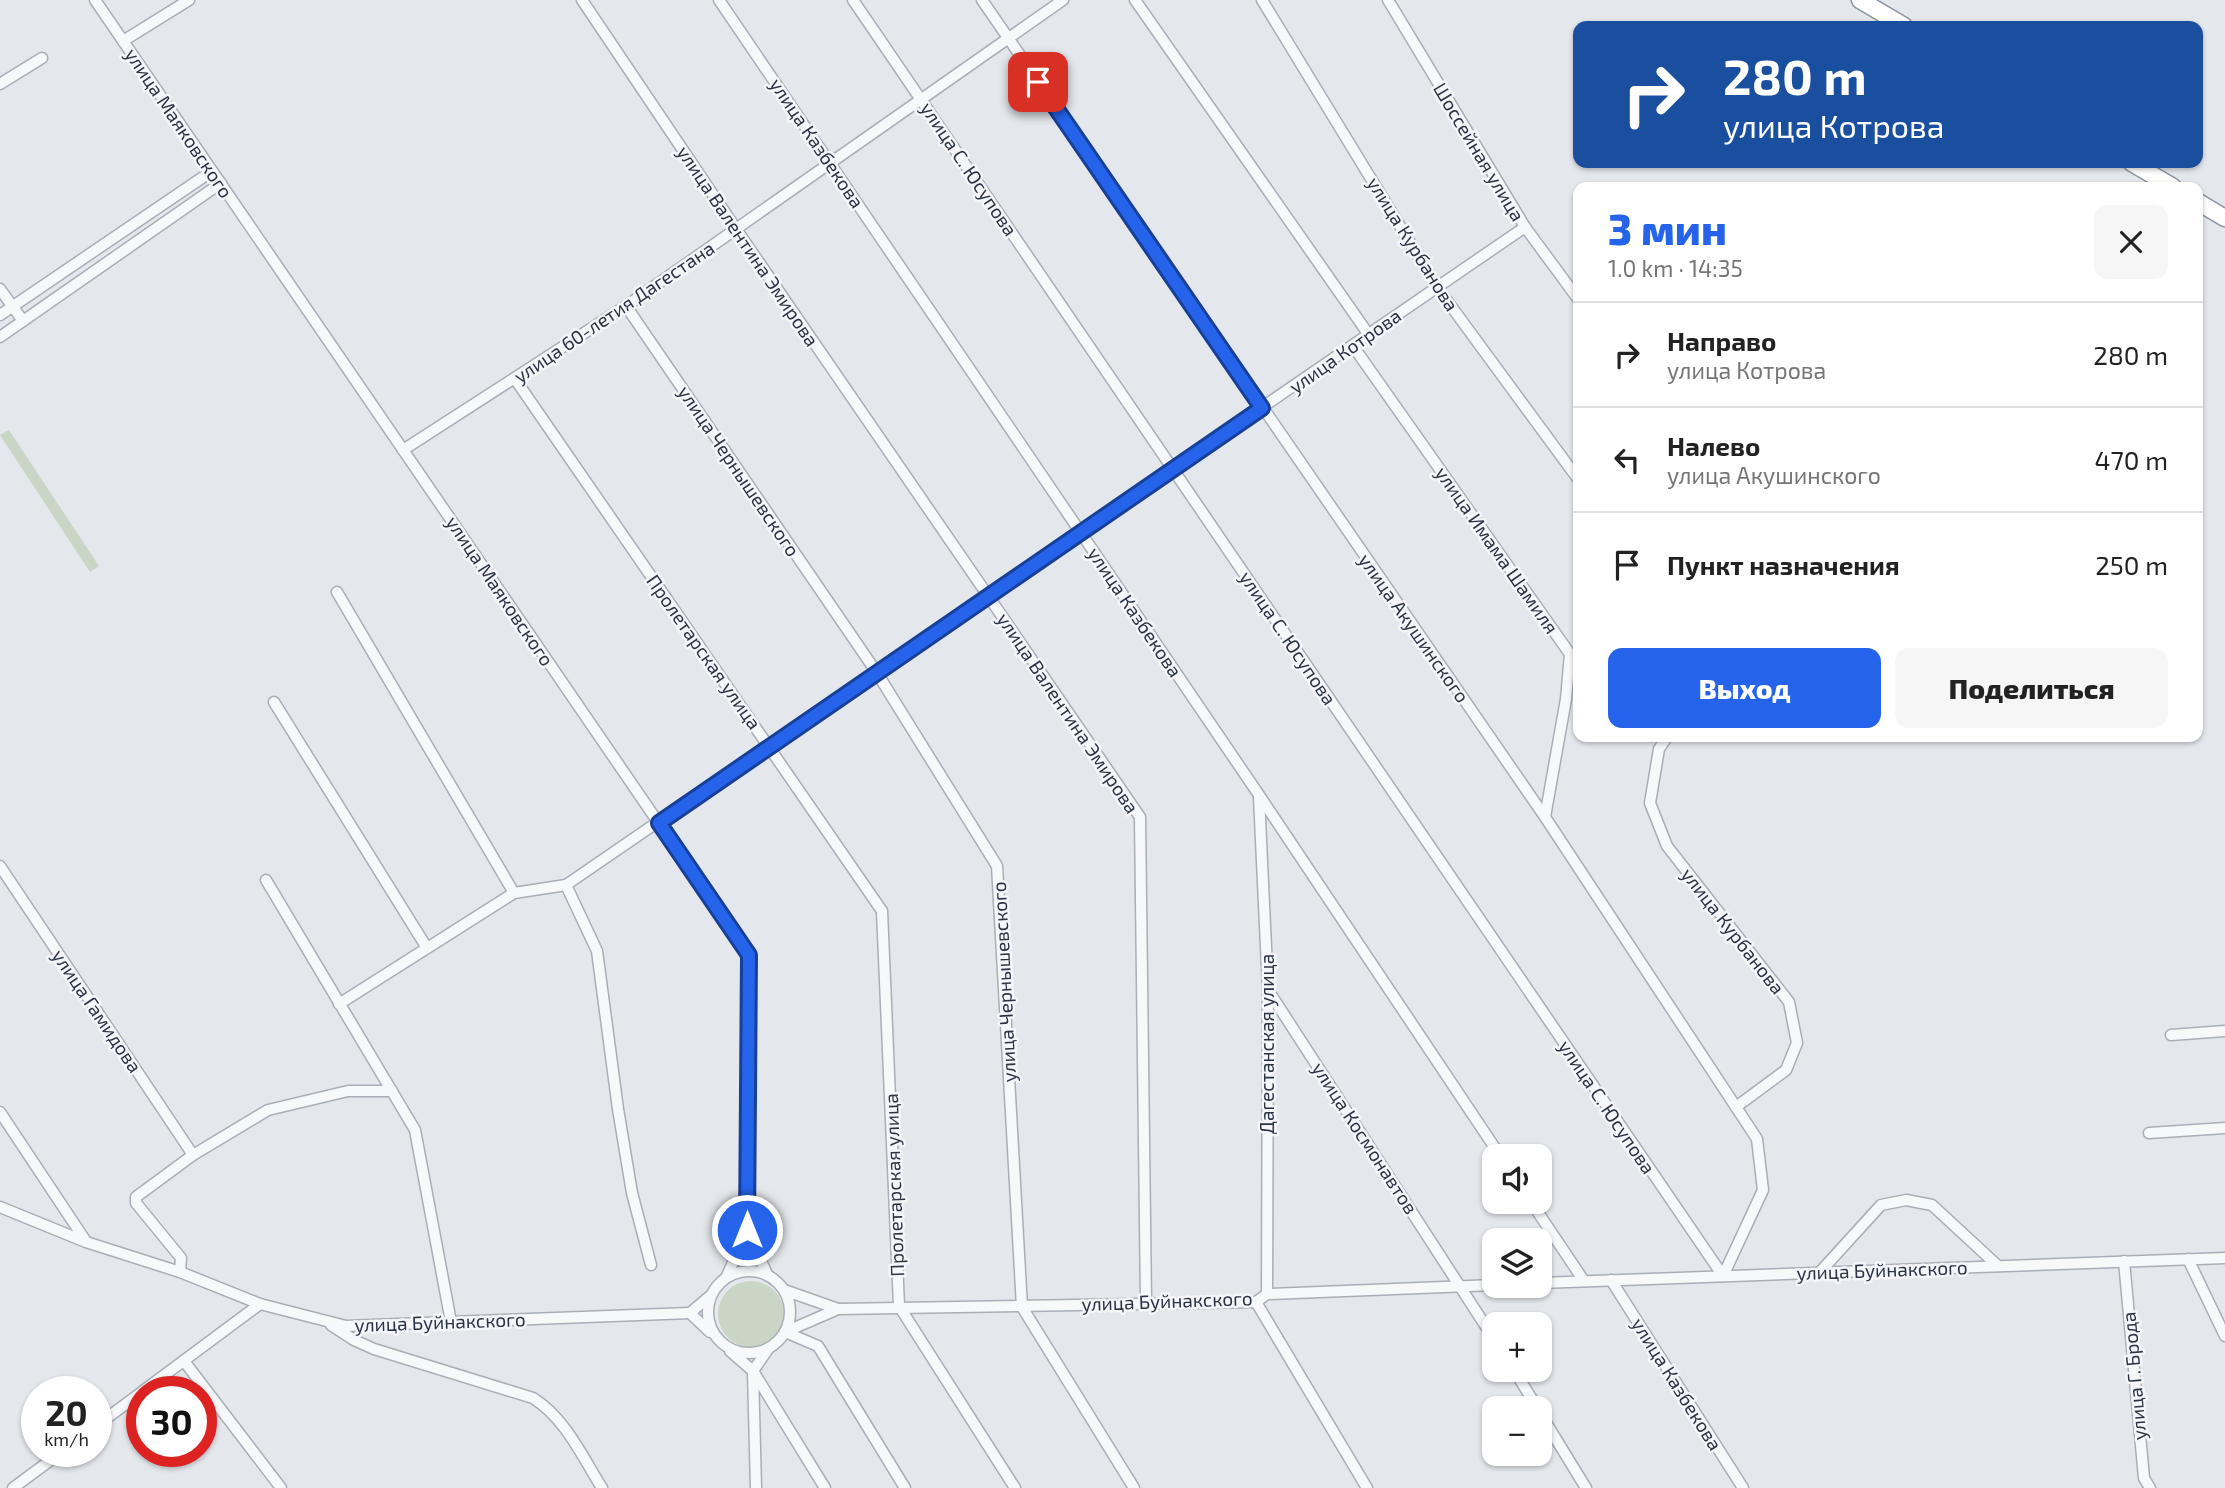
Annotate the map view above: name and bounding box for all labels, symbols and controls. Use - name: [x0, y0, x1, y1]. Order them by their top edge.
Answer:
- street label: улица Маяковского: [120, 43, 238, 203]
- text: 280 m: [1723, 46, 1867, 105]
- icon: right: [1608, 49, 1699, 140]
- pin: [1008, 52, 1068, 112]
- icon: arrive: [1019, 63, 1057, 101]
- street label: улица Казбекова: [765, 73, 869, 213]
- street label: Шоссейная улица: [1428, 78, 1530, 226]
- street label: улица С. Юсупова: [915, 97, 1023, 241]
- text: улица Котрова: [1723, 106, 1945, 144]
- street label: улица Валентина Эмирова: [672, 141, 824, 351]
- street label: улица Курбанова: [1362, 172, 1464, 316]
- text: 3 мин: [1608, 203, 1727, 253]
- button: close: [2094, 205, 2168, 279]
- street label: улица 60-летия Дагестана: [509, 236, 719, 388]
- text: 1.0 km · 14:35: [1608, 254, 1743, 282]
- street label: улица Котрова: [1284, 303, 1406, 399]
- text: Направо: [1667, 325, 1776, 356]
- icon: right: [1608, 336, 1646, 374]
- text: 280 m: [2093, 339, 2168, 370]
- text: улица Котрова: [1667, 356, 1826, 384]
- street label: улица Чернышевского: [673, 381, 805, 561]
- text: Налево: [1667, 430, 1760, 461]
- icon: left: [1608, 441, 1646, 479]
- text: 470 m: [2094, 444, 2168, 475]
- text: улица Акушинского: [1667, 461, 1881, 489]
- street label: улица Имама Шамиля: [1430, 462, 1564, 638]
- street label: улица Маяковского: [441, 511, 559, 671]
- street label: улица Казбекова: [1083, 542, 1187, 682]
- icon: arrive: [1608, 546, 1646, 584]
- street label: улица Акушинского: [1353, 549, 1475, 707]
- text: Пункт назначения: [1667, 549, 1900, 580]
- text: 250 m: [2095, 549, 2168, 580]
- street label: улица С. Юсупова: [1234, 566, 1342, 710]
- street label: Пролетарская улица: [642, 570, 766, 734]
- street label: улица Валентина Эмирова: [992, 608, 1144, 818]
- button: Выход: [1608, 648, 1881, 728]
- button: Поделиться: [1895, 648, 2168, 728]
- street label: улица Курбанова: [1676, 863, 1790, 999]
- street label: улица Чернышевского: [987, 881, 1021, 1083]
- street label: улица Гамидова: [47, 945, 147, 1077]
- street label: Дагестанская улица: [1255, 954, 1279, 1134]
- street label: улица С. Юсупова: [1553, 1035, 1661, 1179]
- street label: улица Космонавтов: [1307, 1058, 1423, 1218]
- street label: Пролетарская улица: [879, 1093, 909, 1277]
- map controls: [1482, 1144, 1552, 1466]
- button: sound: [1482, 1144, 1552, 1214]
- position arrow: [710, 1193, 784, 1267]
- button: layers: [1482, 1228, 1552, 1298]
- street label: улица Буйнакского: [1796, 1255, 1968, 1285]
- street label: улица Буйнакского: [1081, 1286, 1253, 1316]
- street label: улица Буйнакского: [354, 1307, 526, 1337]
- street label: улица Г. Брода: [2116, 1311, 2152, 1441]
- button: +: [1482, 1312, 1552, 1382]
- street label: улица Казбекова: [1627, 1313, 1727, 1455]
- speed limit sign: 30: [126, 1376, 217, 1467]
- text: 20: [45, 1391, 88, 1433]
- button: −: [1482, 1396, 1552, 1466]
- text: km/h: [44, 1428, 89, 1450]

